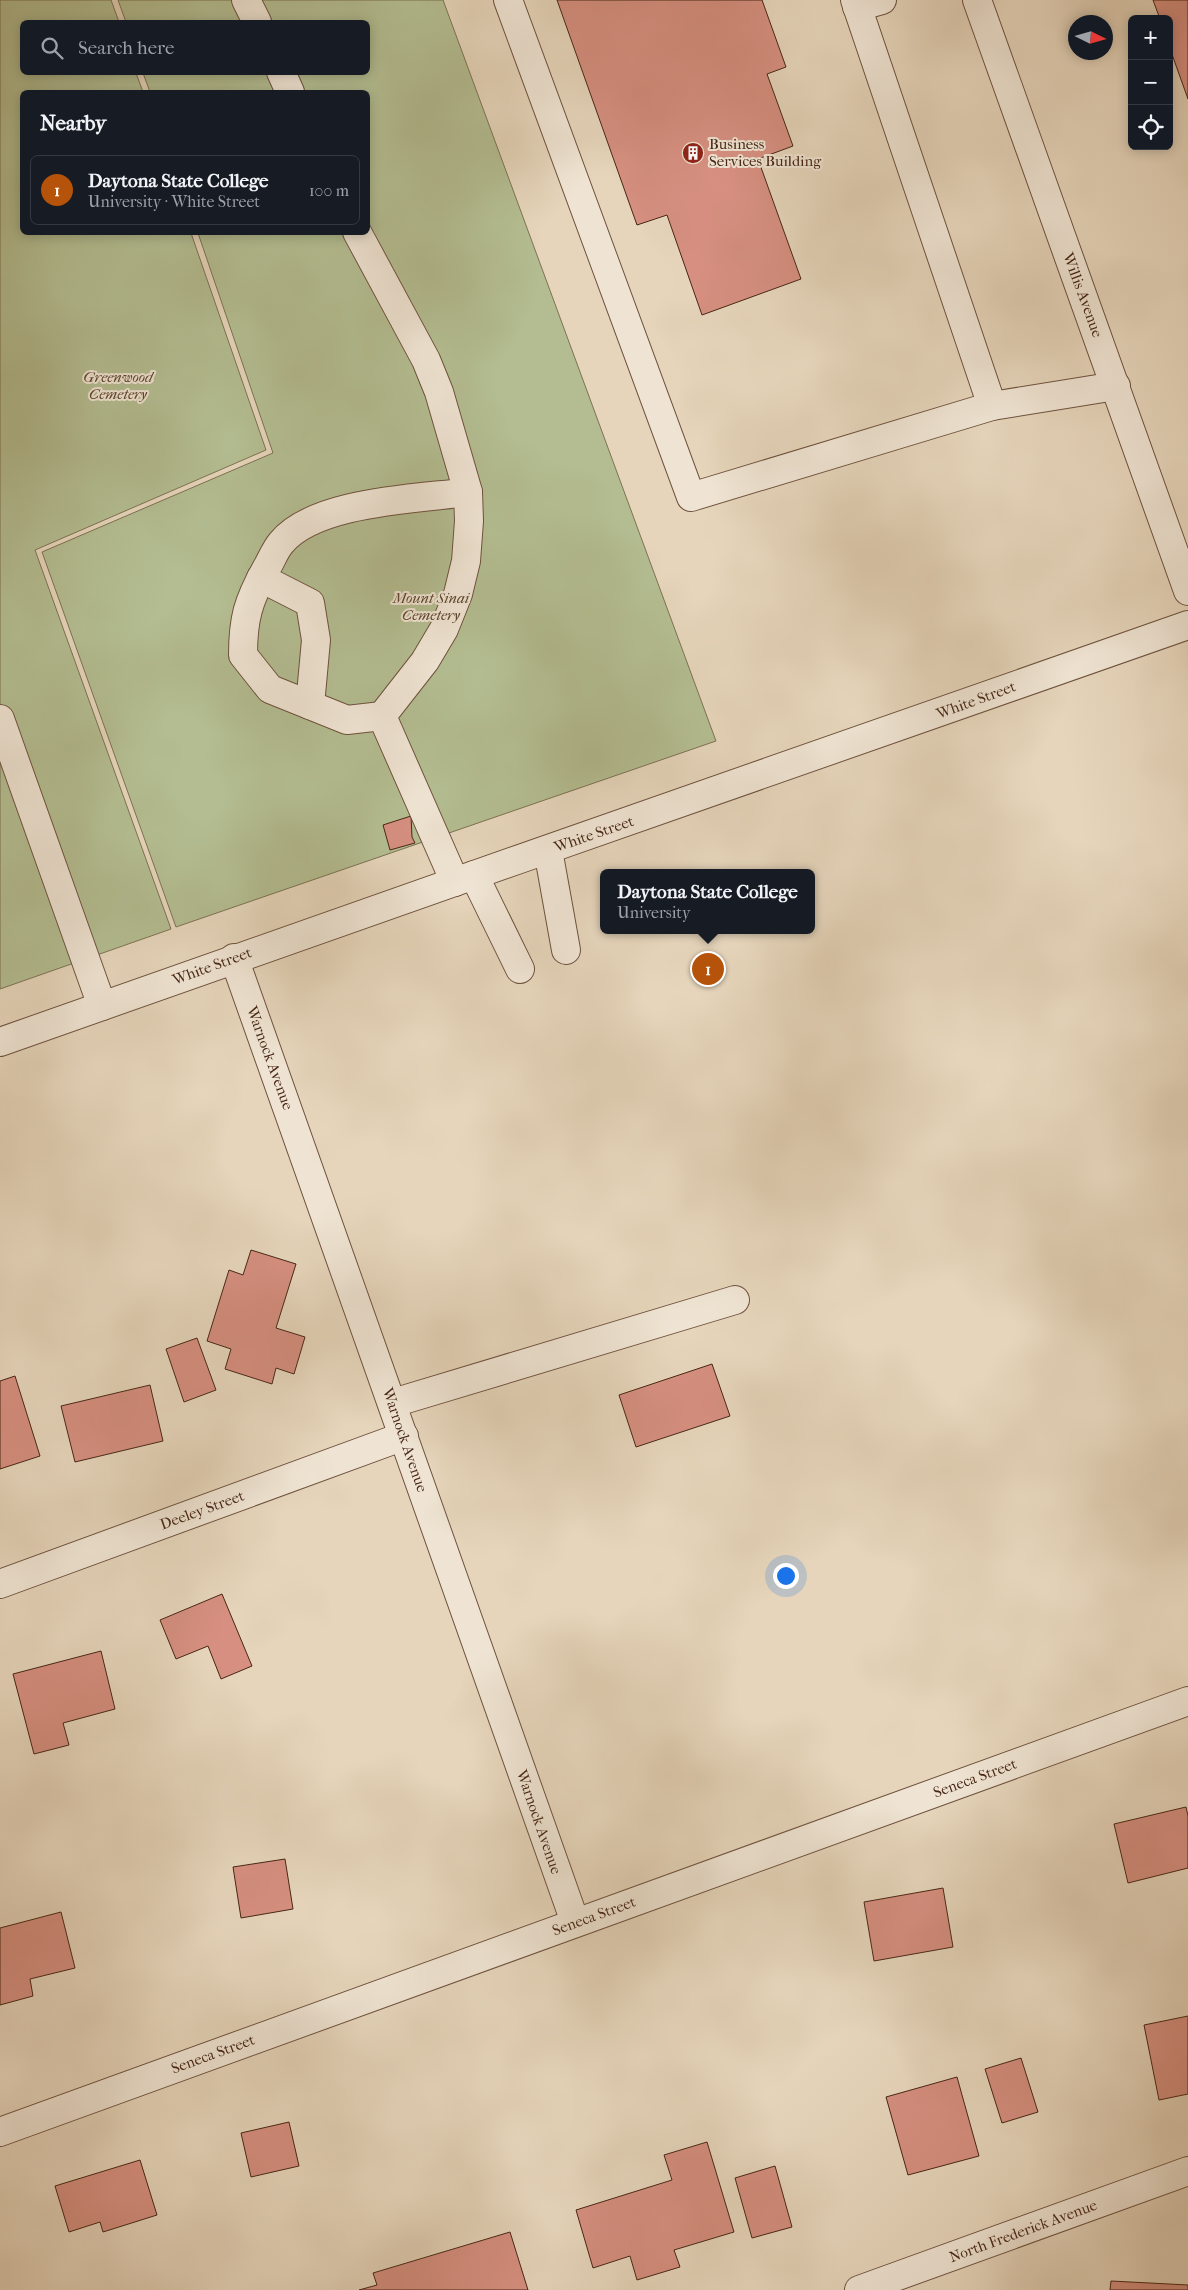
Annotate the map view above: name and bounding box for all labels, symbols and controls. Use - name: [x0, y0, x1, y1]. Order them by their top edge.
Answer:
- north arrow: [1068, 15, 1113, 60]
- map controls: [1128, 15, 1173, 150]
- button: +: [1128, 15, 1173, 60]
- search box: [20, 20, 370, 75]
- icon: search: [38, 34, 66, 62]
- text: Search here: [78, 37, 174, 59]
- button: −: [1128, 60, 1173, 105]
- button: locate: [1128, 105, 1173, 150]
- text: Nearby: [40, 111, 106, 135]
- place label: Business Services Building: [709, 135, 822, 170]
- building icon: Business Services Building: [681, 141, 705, 165]
- text: Daytona State College: [88, 170, 269, 192]
- text: 1: [54, 181, 60, 200]
- text: 100 m: [309, 181, 349, 200]
- text: University · White Street: [88, 192, 260, 211]
- street label: Willis Avenue: [1059, 249, 1107, 340]
- park label: Greenwood Cemetery: [83, 368, 155, 403]
- park label: Mount Sinai Cemetery: [392, 589, 471, 624]
- street label: White Street: [933, 677, 1019, 723]
- street label: White Street: [551, 812, 637, 856]
- popup: [600, 869, 815, 934]
- text: Daytona State College: [617, 881, 798, 903]
- text: University: [617, 903, 691, 922]
- street label: White Street: [169, 943, 255, 989]
- pin: 1: [692, 950, 724, 988]
- street label: Warnock Avenue: [243, 1003, 297, 1113]
- street label: Warnock Avenue: [378, 1385, 431, 1495]
- street label: Deeley Street: [157, 1486, 247, 1534]
- your location: [773, 1563, 799, 1589]
- street label: Seneca Street: [931, 1754, 1020, 1801]
- street label: Warnock Avenue: [512, 1767, 565, 1877]
- street label: Seneca Street: [550, 1892, 639, 1939]
- street label: Seneca Street: [169, 2030, 258, 2077]
- street label: North Frederick Avenue: [947, 2196, 1100, 2266]

